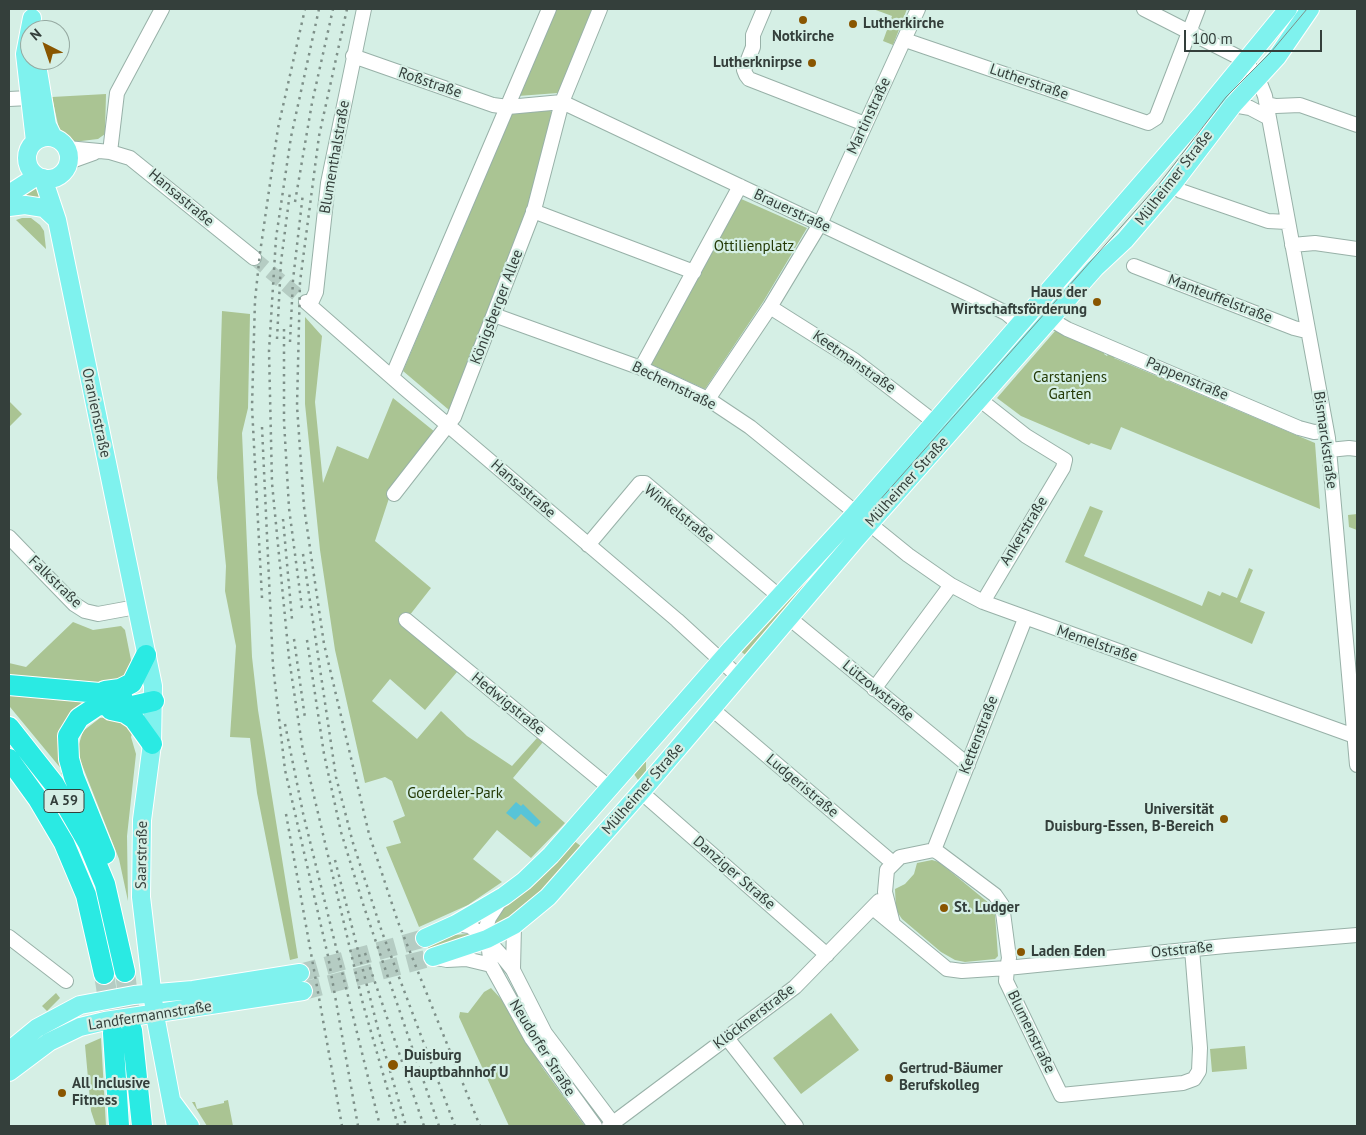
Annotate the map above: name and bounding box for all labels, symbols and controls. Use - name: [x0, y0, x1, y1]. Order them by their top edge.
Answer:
- marker: Notkirche: [797, 14, 809, 26]
- place label: Lutherkirche: [863, 15, 944, 33]
- marker: Lutherkirche: [847, 18, 859, 30]
- north arrow: [20, 20, 70, 70]
- scale bar: [1186, 20, 1324, 52]
- text: N: [26, 25, 45, 44]
- place label: Notkirche: [772, 28, 834, 46]
- text: 100 m: [1192, 29, 1233, 48]
- place label: Lutherknirpse: [713, 54, 802, 72]
- marker: Lutherknirpse: [806, 57, 818, 69]
- street label: Lutherstraße: [987, 60, 1071, 104]
- street label: Roßstraße: [396, 64, 464, 102]
- street label: Martinstraße: [843, 75, 895, 157]
- street label: Blumenthalstraße: [316, 99, 354, 215]
- street label: Mülheimer Straße: [1131, 127, 1217, 229]
- street label: Hansastraße: [145, 165, 217, 231]
- street label: Brauerstraße: [751, 185, 833, 237]
- park label: Ottilienplatz: [714, 238, 794, 256]
- street label: Königsberger Allee: [467, 247, 527, 367]
- street label: Manteuffelstraße: [1165, 271, 1275, 327]
- place label: Haus der Wirtschaftsförderung: [951, 284, 1087, 319]
- marker: Haus der Wirtschaftsförderung: [1091, 296, 1103, 308]
- street label: Keetmanstraße: [809, 327, 899, 397]
- street label: Pappenstraße: [1143, 354, 1231, 404]
- street label: Bechemstraße: [629, 358, 719, 414]
- street label: Oranienstraße: [78, 366, 114, 460]
- park label: Carstanjens Garten: [1033, 369, 1107, 404]
- street label: Bismarckstraße: [1309, 390, 1341, 490]
- street label: Mülheimer Straße: [862, 433, 952, 531]
- street label: Hansastraße: [487, 456, 559, 522]
- street label: Winkelstraße: [640, 481, 718, 547]
- street label: Ankerstraße: [996, 493, 1052, 569]
- street label: Falkstraße: [25, 552, 85, 612]
- street label: Memelstraße: [1054, 622, 1140, 666]
- street label: Lützowstraße: [839, 657, 917, 725]
- street label: Hedwigstraße: [468, 669, 548, 739]
- street label: Kettenstraße: [956, 693, 1002, 777]
- street label: Mülheimer Straße: [598, 740, 688, 838]
- street label: Ludgeristraße: [762, 751, 842, 821]
- park label: Goerdeler-Park: [407, 785, 503, 803]
- road number: A 59: [44, 789, 84, 812]
- place label: Universität Duisburg-Essen, B-Bereich: [1045, 801, 1214, 836]
- marker: Universität Duisburg-Essen, B-Bereich: [1218, 813, 1230, 825]
- street label: Saarstraße: [132, 821, 152, 889]
- street label: Danziger Straße: [689, 832, 779, 914]
- place label: St. Ludger: [954, 899, 1019, 917]
- marker: St. Ludger: [938, 902, 950, 914]
- street label: Oststraße: [1150, 938, 1214, 962]
- place label: Laden Eden: [1031, 943, 1106, 961]
- marker: Laden Eden: [1015, 946, 1027, 958]
- street label: Klöcknerstraße: [710, 981, 798, 1053]
- street label: Blumenstraße: [1003, 988, 1059, 1076]
- street label: Neudorfer Straße: [505, 996, 579, 1100]
- street label: Landfermannstraße: [87, 997, 213, 1035]
- place label: Duisburg Hauptbahnhof U: [404, 1047, 509, 1082]
- marker: Duisburg Hauptbahnhof U: [386, 1058, 400, 1072]
- place label: Gertrud-Bäumer Berufskolleg: [899, 1060, 1003, 1095]
- marker: Gertrud-Bäumer Berufskolleg: [883, 1072, 895, 1084]
- place label: All Inclusive Fitness: [72, 1075, 150, 1110]
- marker: All Inclusive Fitness: [56, 1087, 68, 1099]

